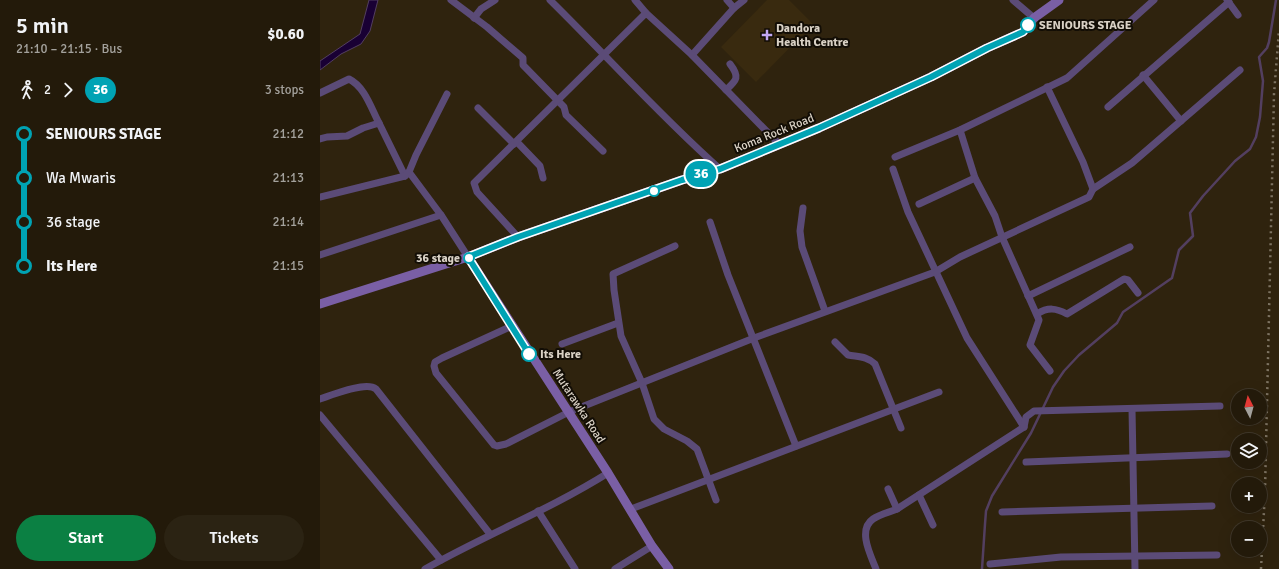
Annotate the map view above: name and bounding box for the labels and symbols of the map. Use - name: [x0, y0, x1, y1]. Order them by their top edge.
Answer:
- marker: SENIOURS STAGE: [1020, 17, 1036, 33]
- place label: SENIOURS STAGE: [1039, 18, 1132, 33]
- place label: Dandora Health Centre: [776, 21, 848, 50]
- marker: Dandora Health Centre: [761, 29, 773, 41]
- street label: Koma Rock Road: [732, 111, 816, 156]
- line badge: 36: [683, 161, 719, 187]
- unlabelled marker: [648, 185, 660, 197]
- place label: 36 stage: [416, 251, 460, 266]
- marker: 36 stage: [463, 252, 475, 264]
- marker: Its Here: [521, 346, 537, 362]
- place label: Its Here: [540, 347, 581, 362]
- street label: Mutarawka Road: [549, 366, 608, 446]
- north arrow: [1231, 389, 1267, 425]

